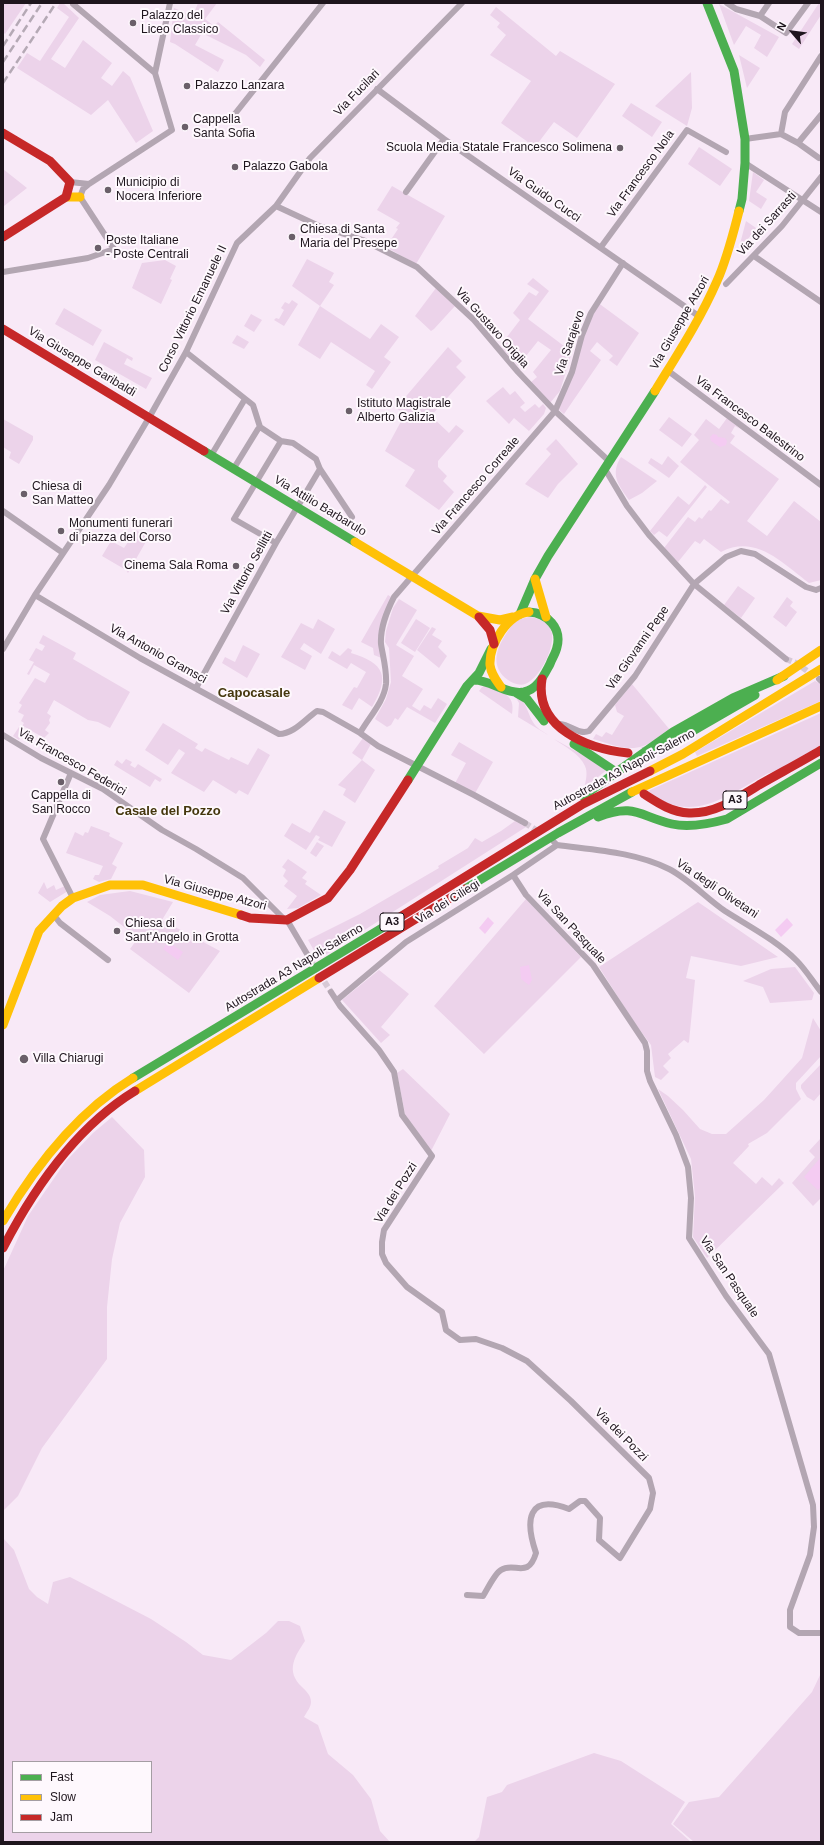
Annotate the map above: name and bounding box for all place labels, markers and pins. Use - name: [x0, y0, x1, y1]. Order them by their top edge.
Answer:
- place label: Palazzo del Liceo Classico: [141, 9, 218, 37]
- marker: Palazzo del Liceo Classico: [128, 18, 138, 28]
- place label: Palazzo Lanzara: [195, 79, 284, 93]
- marker: Palazzo Lanzara: [182, 81, 192, 91]
- place label: Cappella Santa Sofia: [193, 113, 255, 141]
- marker: Cappella Santa Sofia: [180, 122, 190, 132]
- place label: Scuola Media Statale Francesco Solimena: [386, 141, 612, 155]
- marker: Scuola Media Statale Francesco Solimena: [615, 143, 625, 153]
- place label: Palazzo Gabola: [243, 160, 328, 174]
- marker: Palazzo Gabola: [230, 162, 240, 172]
- place label: Municipio di Nocera Inferiore: [116, 176, 202, 204]
- marker: Municipio di Nocera Inferiore: [103, 185, 113, 195]
- place label: Chiesa di Santa Maria del Presepe: [300, 223, 397, 251]
- marker: Chiesa di Santa Maria del Presepe: [287, 232, 297, 242]
- place label: Poste Italiane - Poste Centrali: [106, 234, 189, 262]
- marker: Poste Italiane - Poste Centrali: [93, 243, 103, 253]
- place label: Istituto Magistrale Alberto Galizia: [357, 397, 451, 425]
- marker: Istituto Magistrale Alberto Galizia: [344, 406, 354, 416]
- place label: Chiesa di San Matteo: [32, 480, 93, 508]
- marker: Chiesa di San Matteo: [19, 489, 29, 499]
- place label: Monumenti funerari di piazza del Corso: [69, 517, 172, 545]
- marker: Monumenti funerari di piazza del Corso: [56, 526, 66, 536]
- place label: Cinema Sala Roma: [124, 559, 228, 573]
- marker: Cinema Sala Roma: [231, 561, 241, 571]
- marker: Cappella di San Rocco: [56, 777, 66, 787]
- place label: Cappella di San Rocco: [31, 789, 91, 817]
- place label: Chiesa di Sant'Angelo in Grotta: [125, 917, 239, 945]
- marker: Chiesa di Sant'Angelo in Grotta: [112, 926, 122, 936]
- place label: Villa Chiarugi: [33, 1052, 103, 1066]
- marker: Villa Chiarugi: [18, 1053, 30, 1065]

